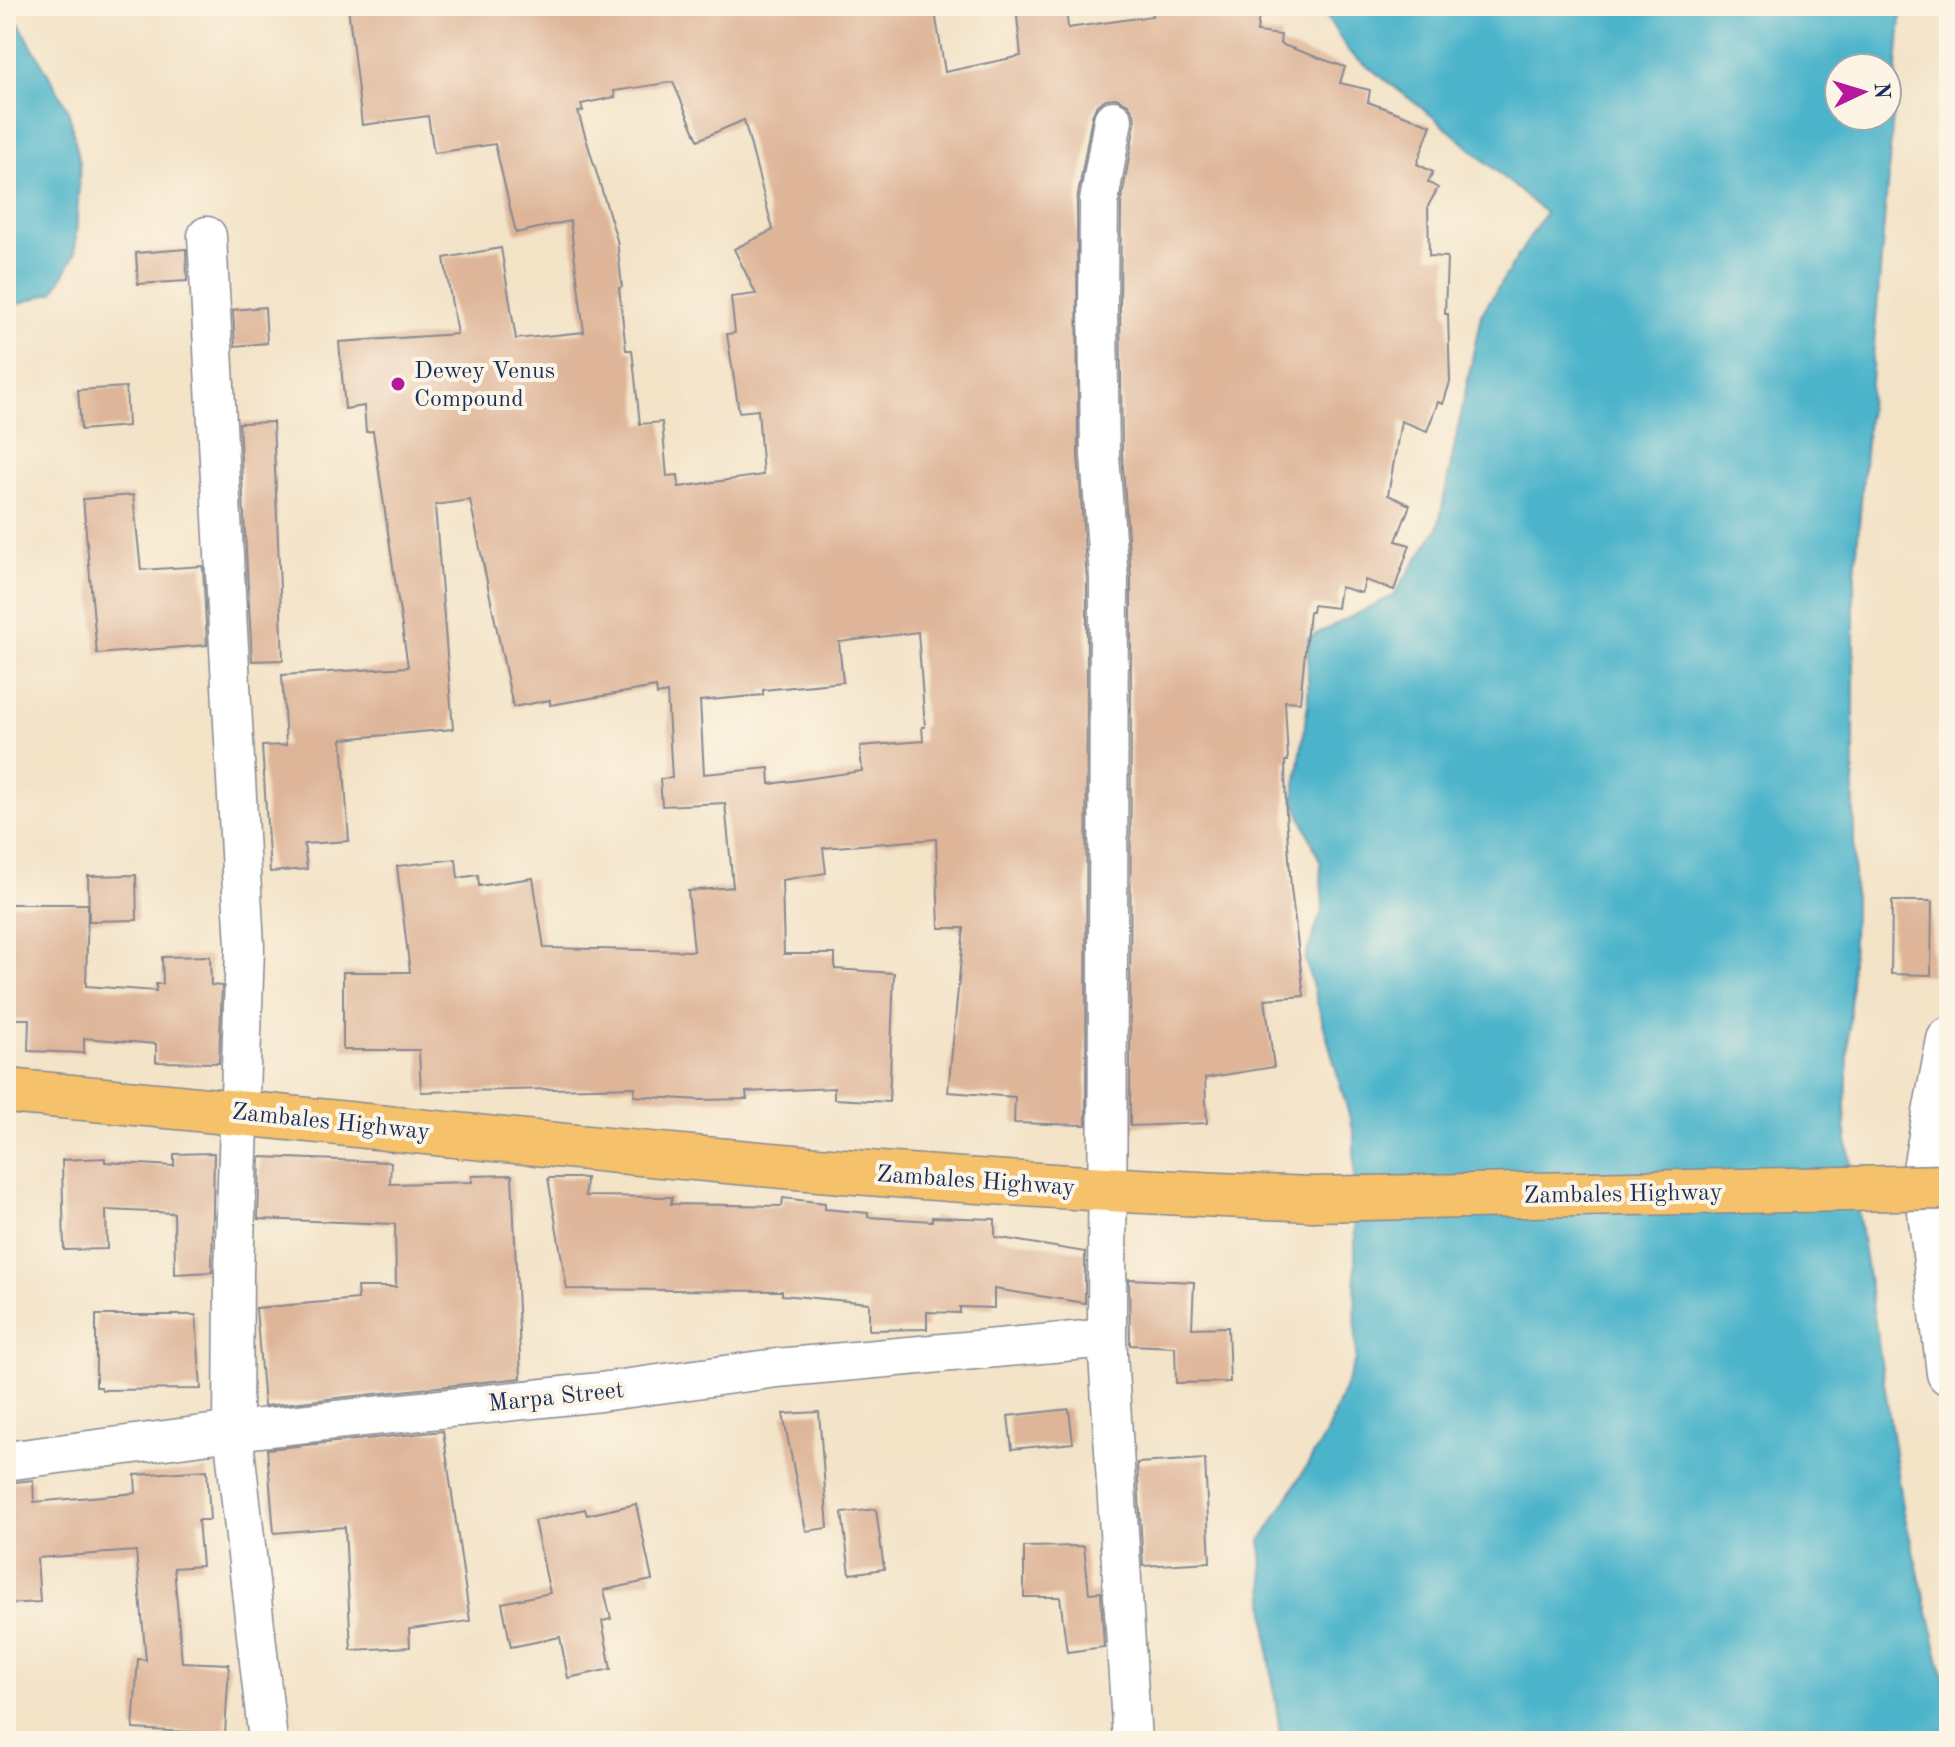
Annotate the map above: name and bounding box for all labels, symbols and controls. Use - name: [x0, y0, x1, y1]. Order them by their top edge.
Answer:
- north arrow: [1823, 52, 1903, 132]
- text: N: [1869, 82, 1893, 100]
- place label: Dewey Venus Compound: [414, 360, 555, 412]
- marker: Dewey Venus Compound: [389, 375, 407, 393]
- street label: Zambales Highway: [231, 1101, 431, 1145]
- street label: Zambales Highway: [876, 1163, 1076, 1201]
- street label: Zambales Highway: [1523, 1181, 1723, 1209]
- street label: Marpa Street: [487, 1379, 625, 1417]

